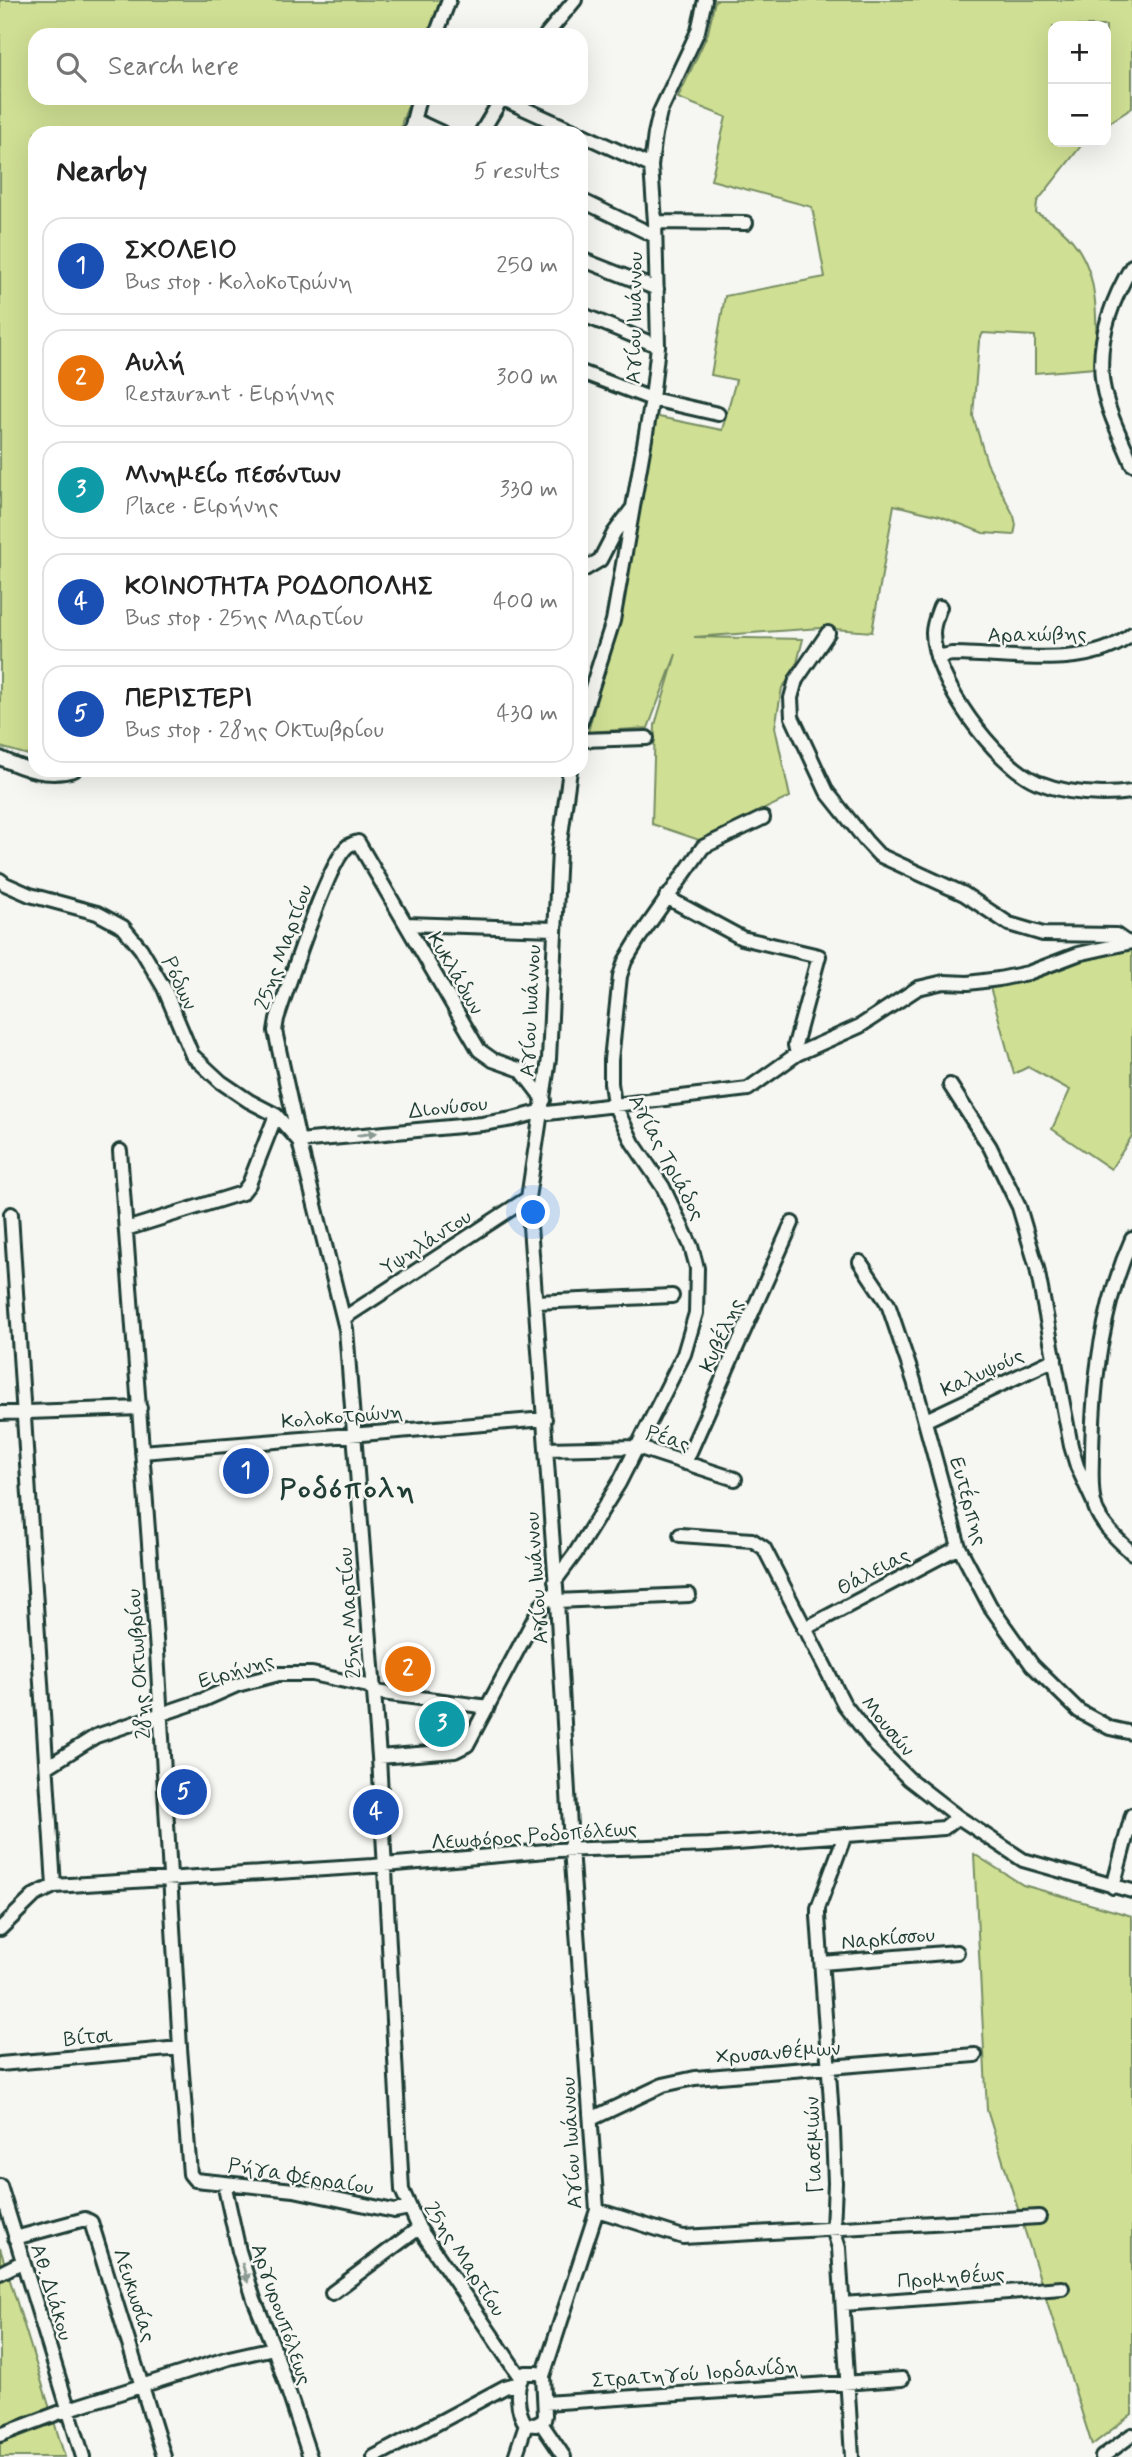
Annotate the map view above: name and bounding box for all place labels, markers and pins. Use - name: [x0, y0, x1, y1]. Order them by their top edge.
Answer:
- pin: 1: [223, 1445, 269, 1497]
- pin: 2: [385, 1643, 431, 1695]
- pin: 3: [419, 1698, 465, 1750]
- pin: 5: [161, 1766, 207, 1818]
- pin: 4: [353, 1786, 399, 1838]

